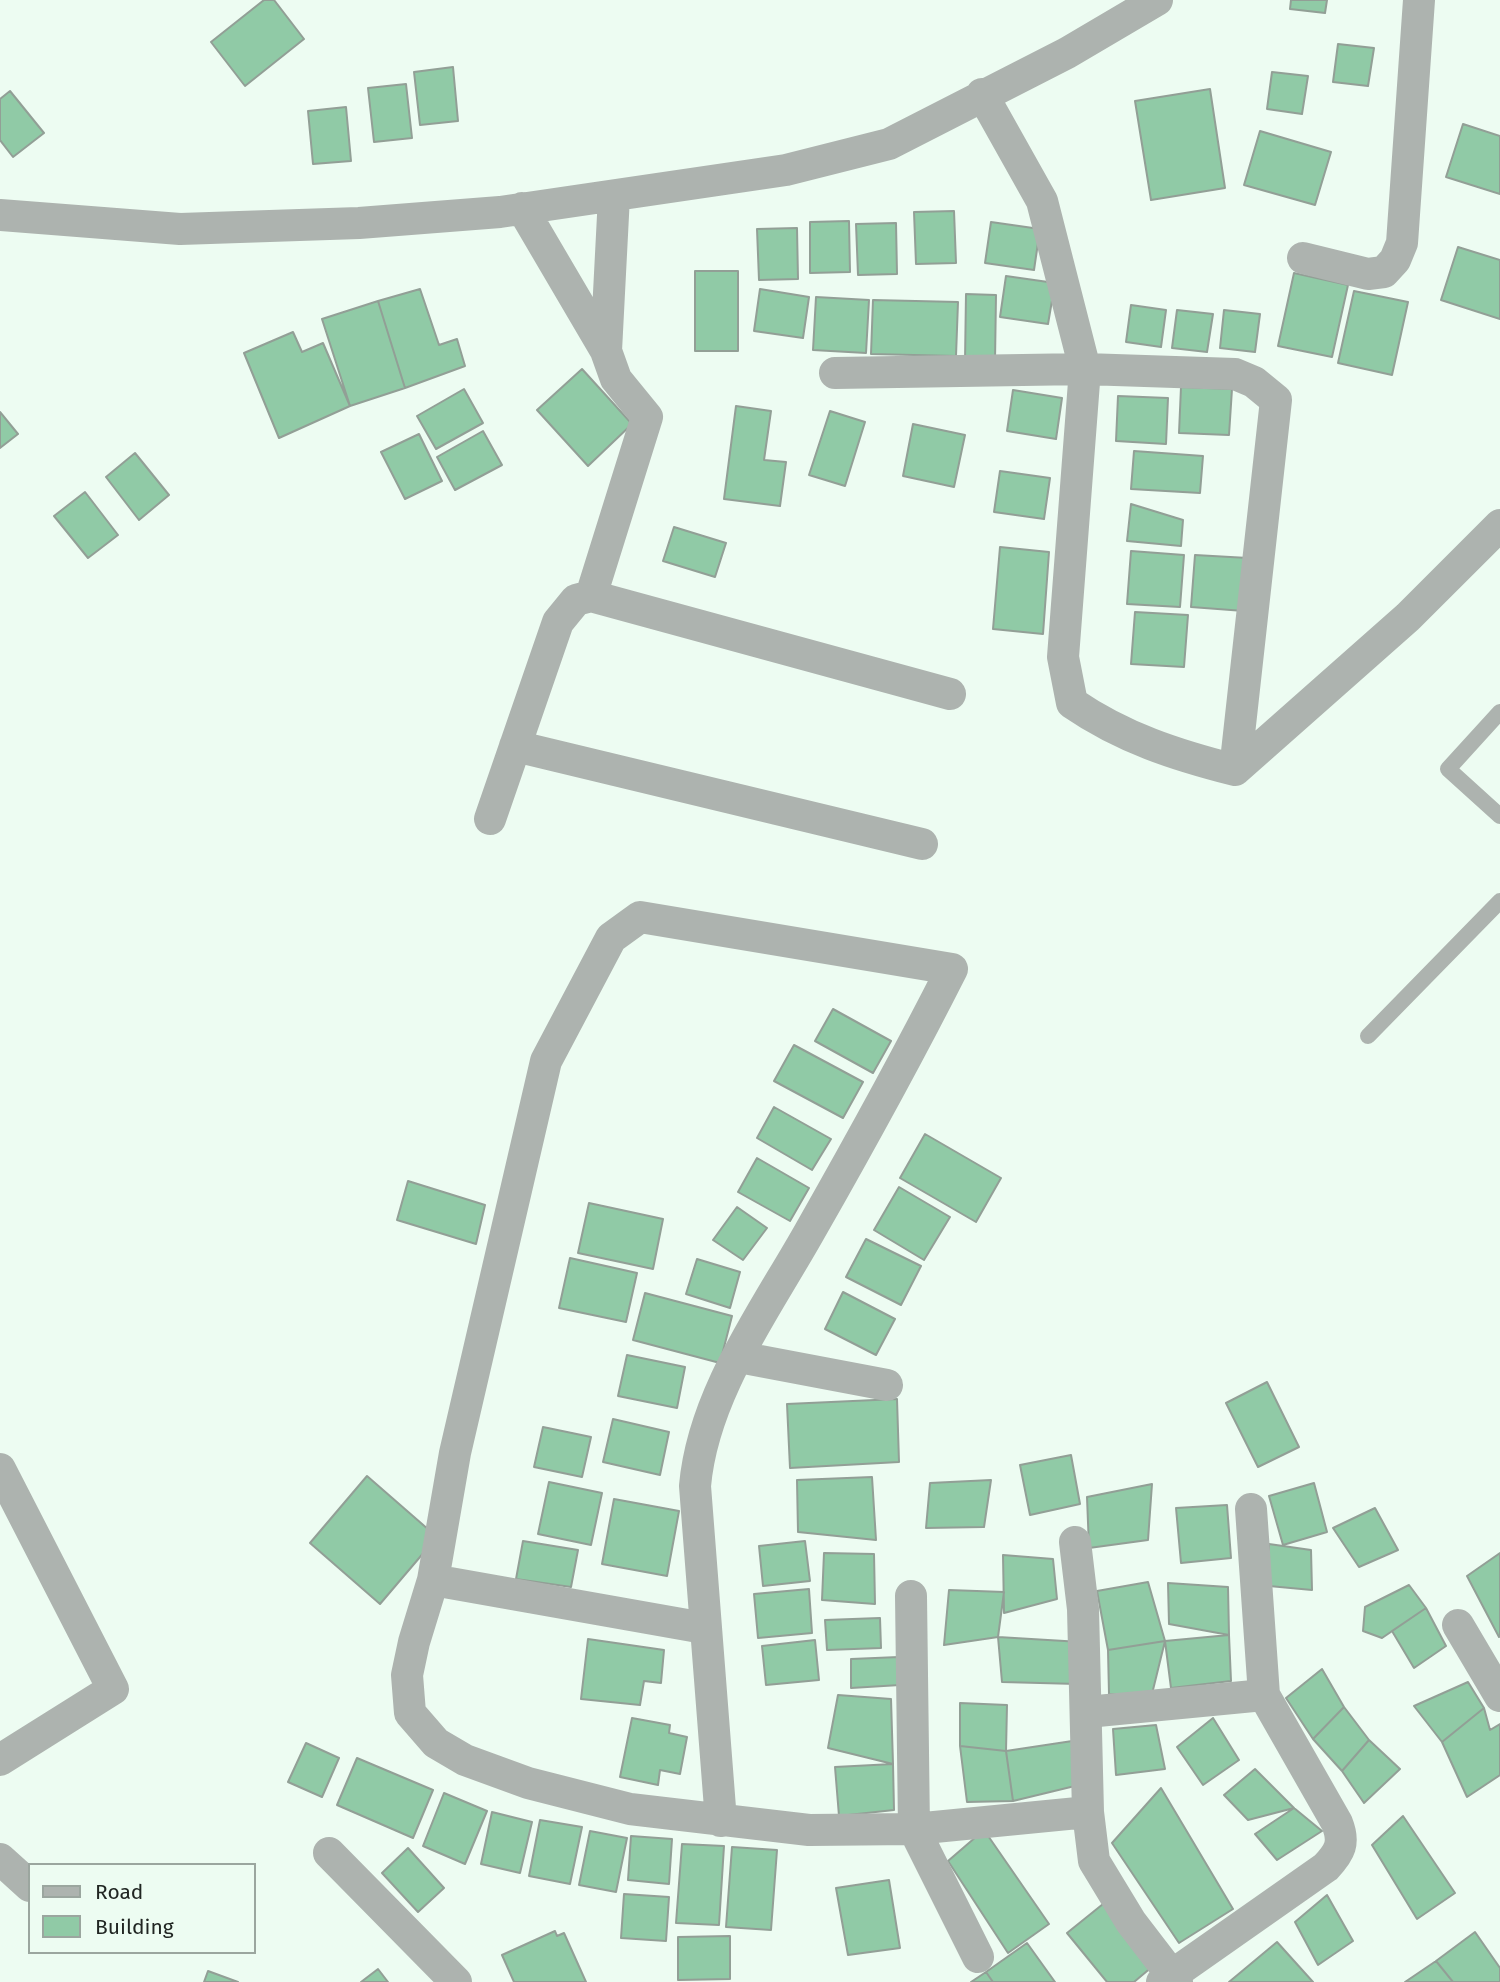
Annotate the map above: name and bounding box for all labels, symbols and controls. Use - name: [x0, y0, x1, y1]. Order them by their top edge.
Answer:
- legend: [28, 1863, 256, 1954]
- text: Road: [95, 1879, 143, 1905]
- text: Building: [95, 1914, 174, 1940]

